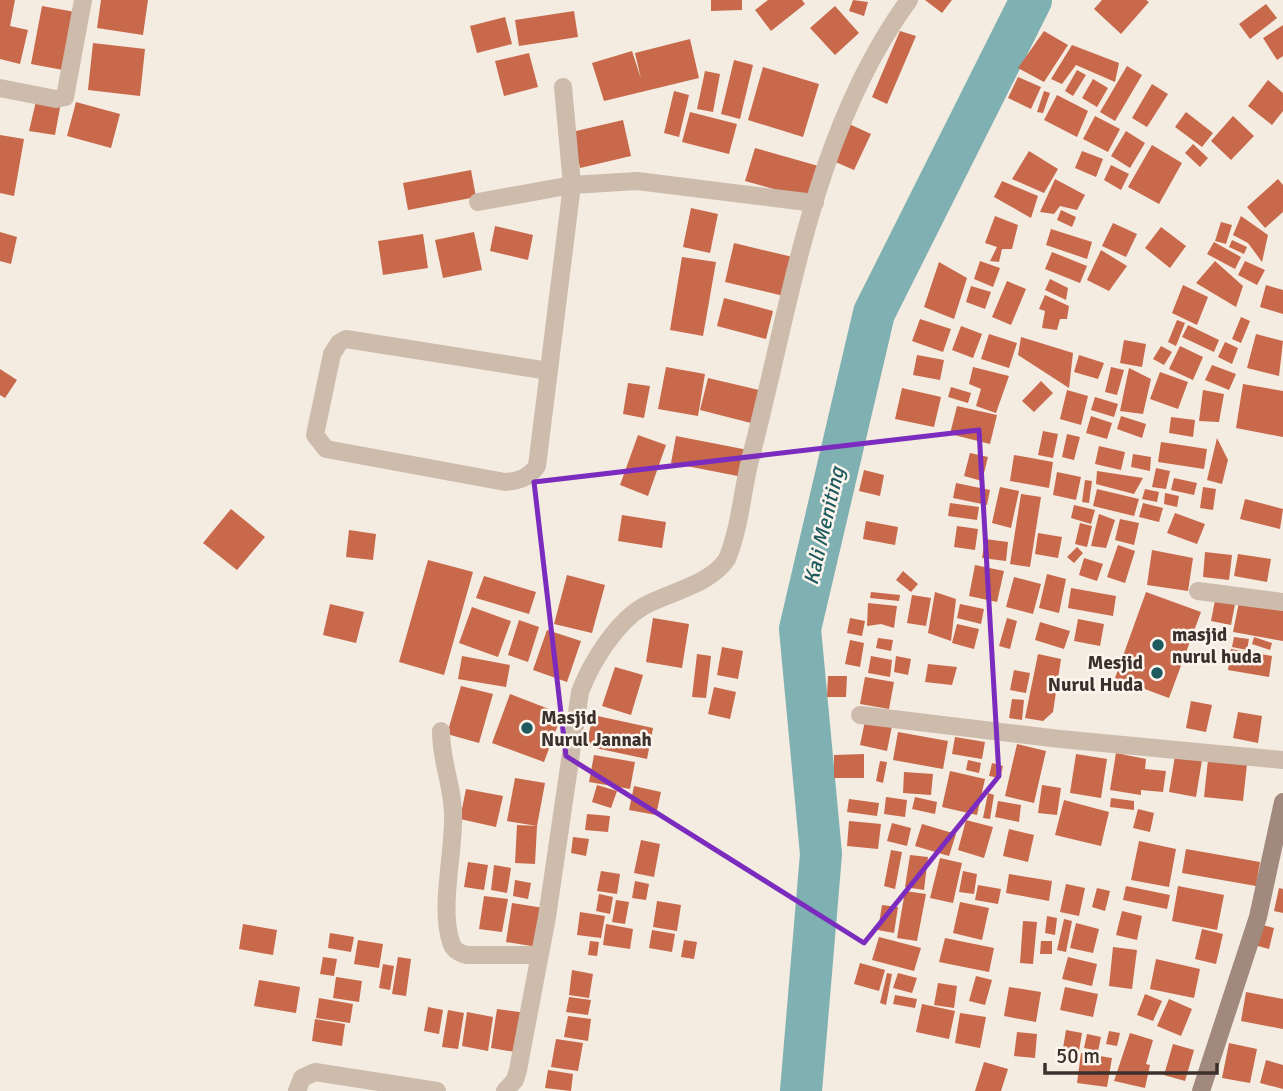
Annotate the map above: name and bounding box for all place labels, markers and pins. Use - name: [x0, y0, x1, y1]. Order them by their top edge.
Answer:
- place label: masjid nurul huda: [1172, 623, 1262, 669]
- marker: masjid nurul huda: [1150, 637, 1166, 653]
- place label: Mesjid Nurul Huda: [1048, 651, 1143, 697]
- marker: Mesjid Nurul Huda: [1149, 665, 1165, 681]
- place label: Masjid Nurul Jannah: [541, 706, 652, 752]
- marker: Masjid Nurul Jannah: [519, 720, 535, 736]

